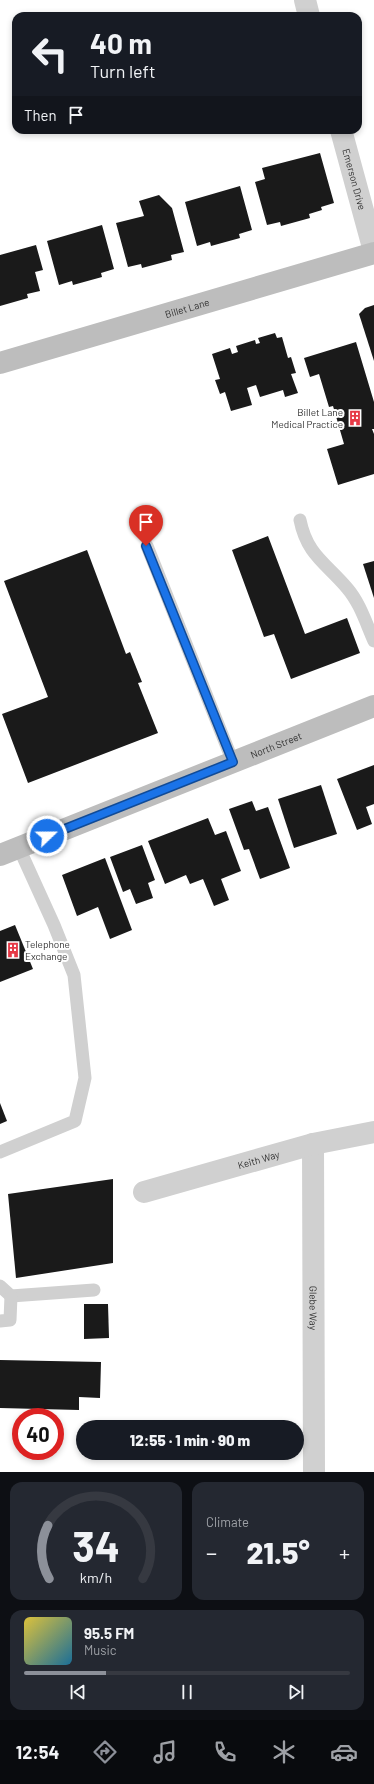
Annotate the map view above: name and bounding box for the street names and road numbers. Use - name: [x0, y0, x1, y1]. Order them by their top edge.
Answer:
- street label: Emerson Drive: [340, 147, 369, 211]
- street label: Billet Lane: [163, 296, 211, 320]
- street label: North Street: [248, 729, 304, 761]
- street label: Keith Way: [236, 1148, 281, 1171]
- street label: Glebe Way: [307, 1286, 320, 1331]

